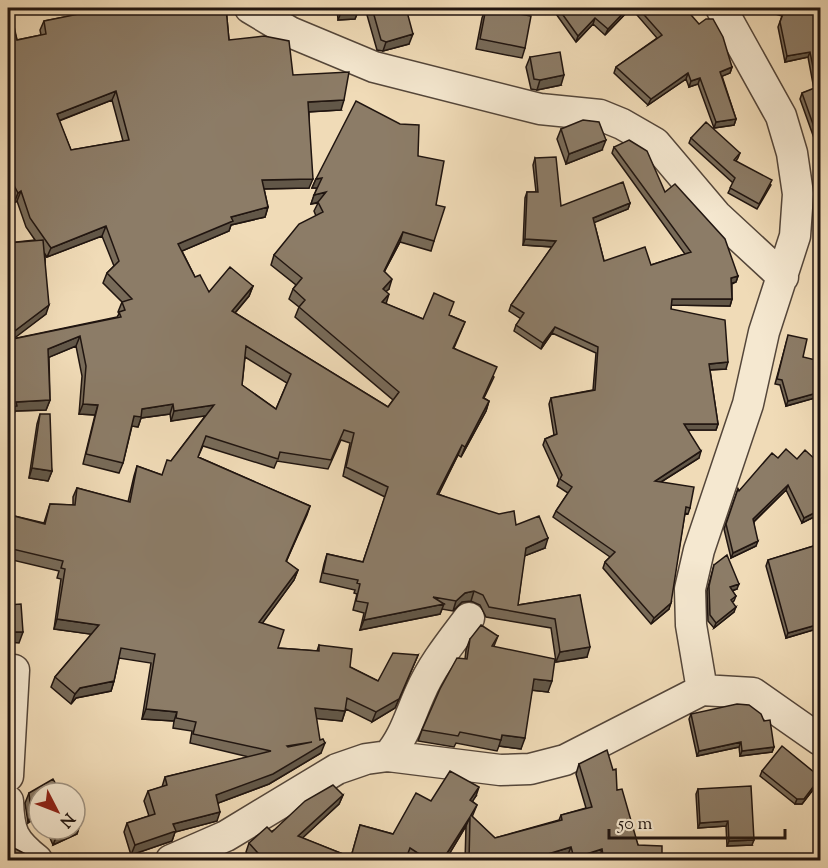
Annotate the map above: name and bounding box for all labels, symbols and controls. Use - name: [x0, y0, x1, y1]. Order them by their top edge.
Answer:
- north arrow: [27, 781, 87, 841]
- scale bar: [609, 802, 784, 840]
- text: N: [53, 807, 79, 832]
- text: 50 m: [617, 812, 653, 838]

